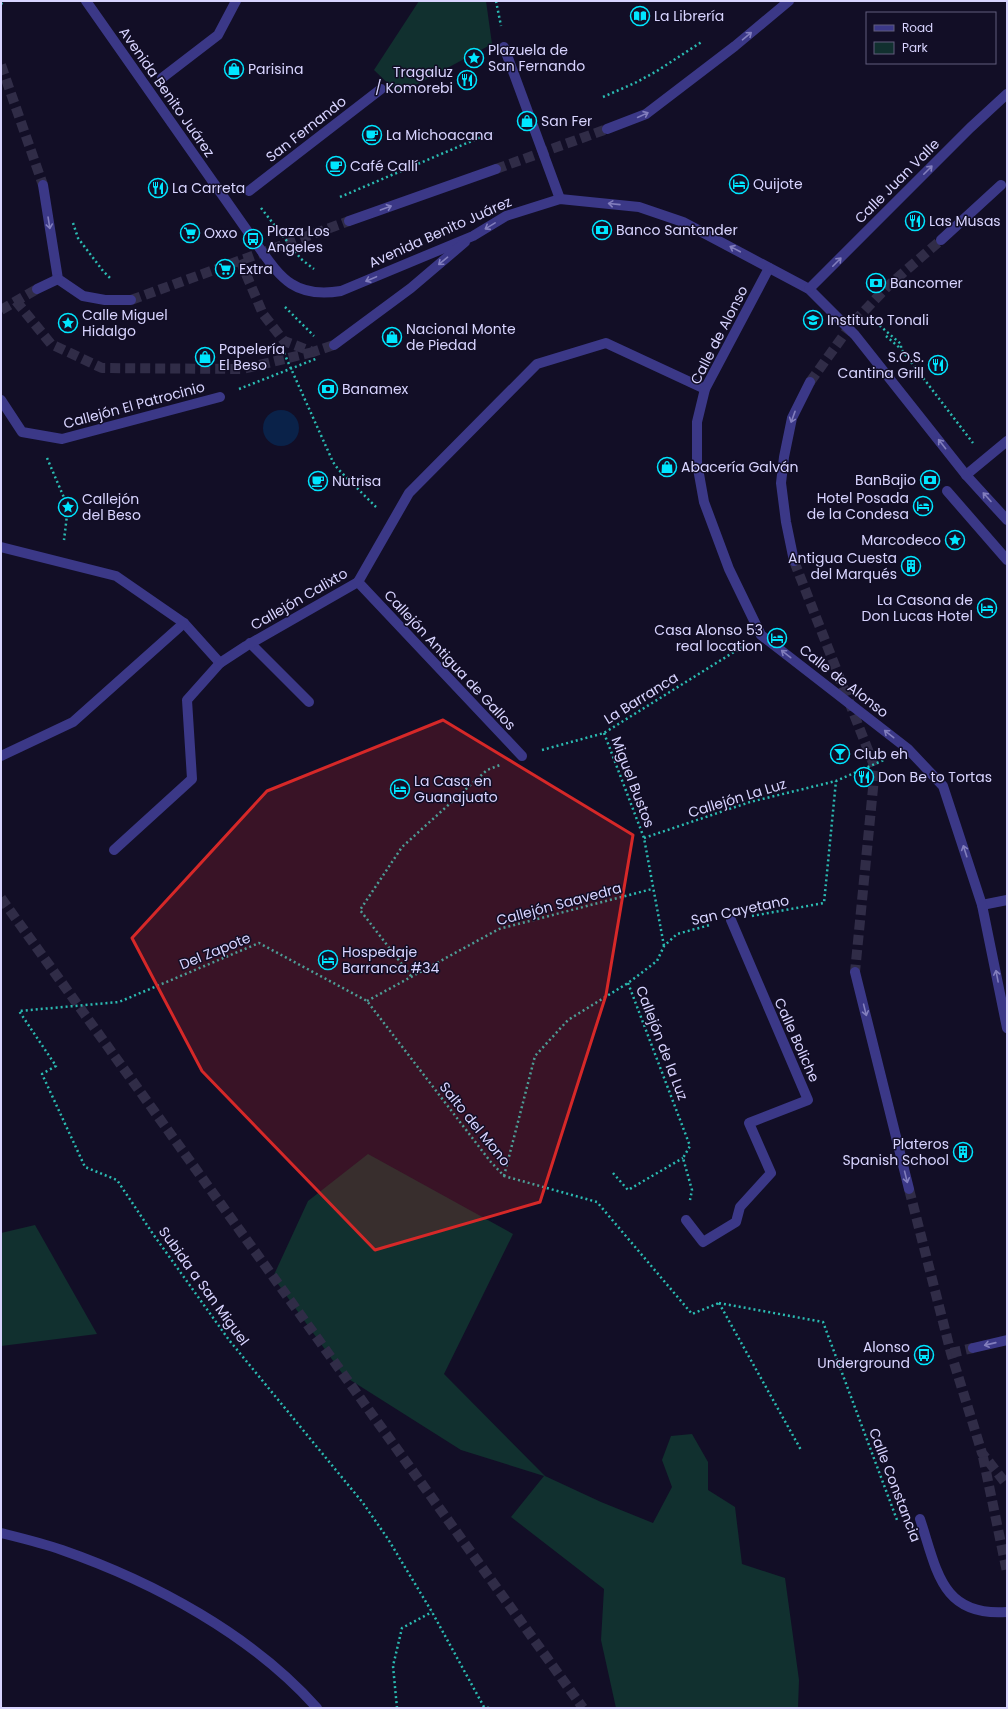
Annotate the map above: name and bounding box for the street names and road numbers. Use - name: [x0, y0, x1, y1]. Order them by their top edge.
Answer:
- street label: Avenida Benito Juárez: [114, 23, 220, 161]
- street label: San Fernando: [262, 91, 350, 167]
- street label: Calle Juan Valle: [850, 134, 944, 228]
- street label: Avenida Benito Juárez: [365, 191, 515, 273]
- street label: Calle de Alonso: [685, 282, 753, 388]
- street label: Callejón El Patrocinio: [61, 377, 207, 433]
- street label: Callejón Calixto: [247, 563, 351, 635]
- street label: Callejón Antigua de Gallos: [380, 586, 520, 734]
- street label: Calle de Alonso: [795, 640, 893, 722]
- street label: La Barranca: [600, 667, 682, 729]
- street label: Miguel Bustos: [606, 734, 660, 830]
- street label: Callejón La Luz: [685, 774, 789, 822]
- street label: Callejón Saavedra: [494, 878, 624, 930]
- street label: San Cayetano: [689, 890, 791, 930]
- street label: Del Zapote: [176, 928, 254, 974]
- street label: Callejón de la Luz: [631, 983, 693, 1103]
- street label: Calle Boliche: [770, 995, 825, 1086]
- street label: Salto del Mono: [435, 1078, 515, 1170]
- street label: Subida a San Miguel: [154, 1223, 254, 1349]
- street label: Calle Constancia: [864, 1425, 926, 1545]

